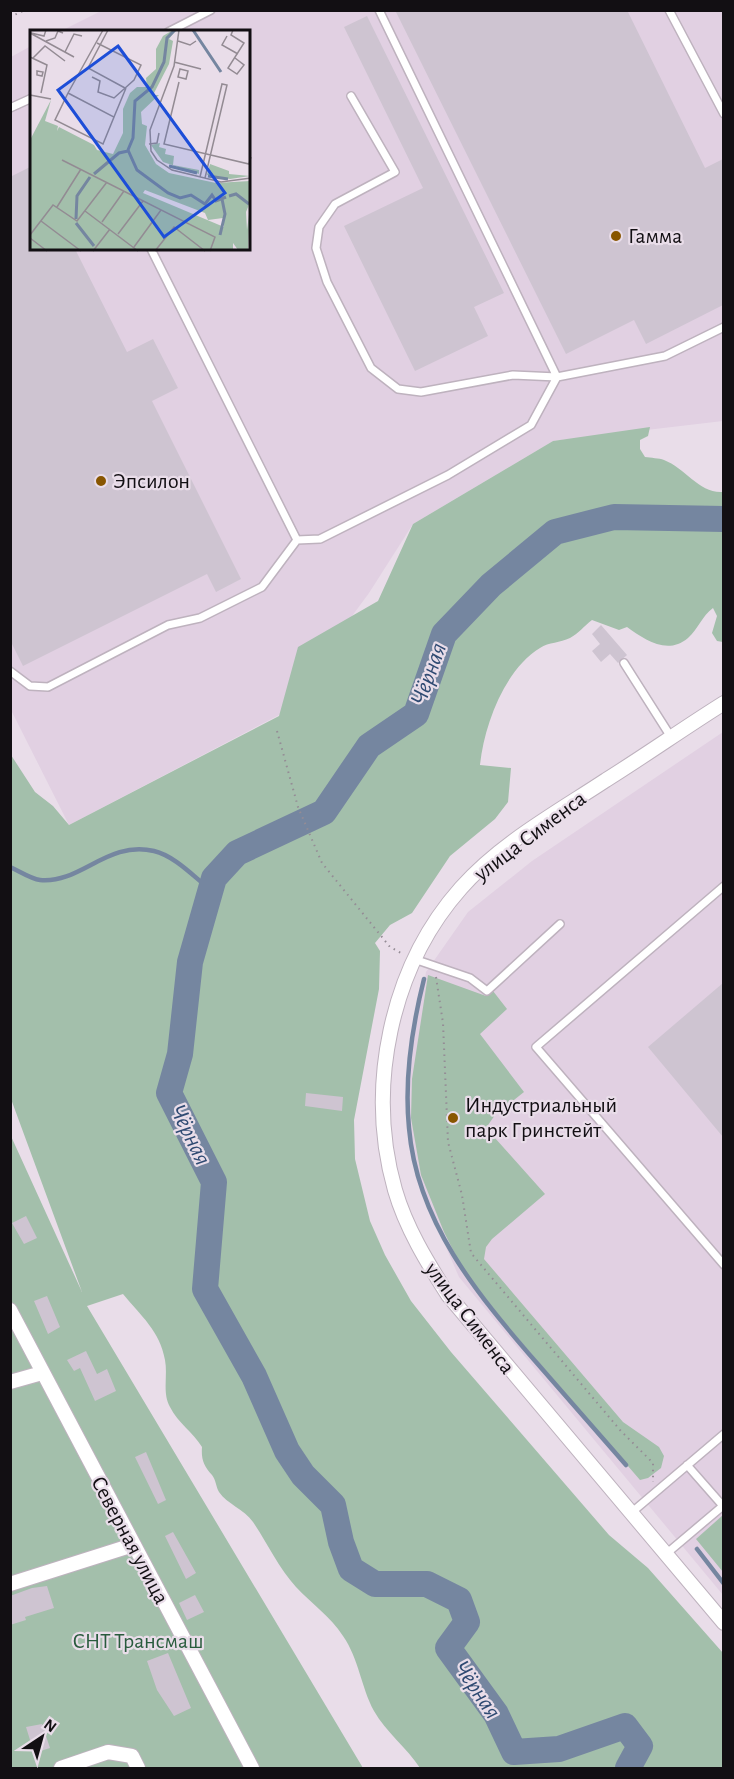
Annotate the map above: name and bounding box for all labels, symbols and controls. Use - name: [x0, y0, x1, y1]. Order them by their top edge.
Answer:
- inset map: [30, 30, 250, 250]
- place label: Гамма: [628, 225, 682, 247]
- marker: Гамма: [609, 229, 623, 243]
- place label: Эпсилон: [113, 470, 190, 492]
- marker: Эпсилон: [94, 474, 108, 488]
- water label: Чёрная: [407, 640, 451, 708]
- street label: улица Сименса: [469, 787, 590, 886]
- place label: Индустриальный парк Гринстейт: [465, 1094, 617, 1141]
- water label: Чёрная: [165, 1101, 215, 1169]
- marker: Индустриальный парк Гринстейт: [446, 1111, 460, 1125]
- street label: улица Сименса: [420, 1257, 519, 1378]
- street label: Северная улица: [87, 1473, 173, 1607]
- park label: СНТ Трансмаш: [72, 1630, 204, 1652]
- water label: Чёрная: [449, 1657, 505, 1723]
- north arrow: [12, 1707, 72, 1767]
- text: N: [41, 1716, 59, 1735]

